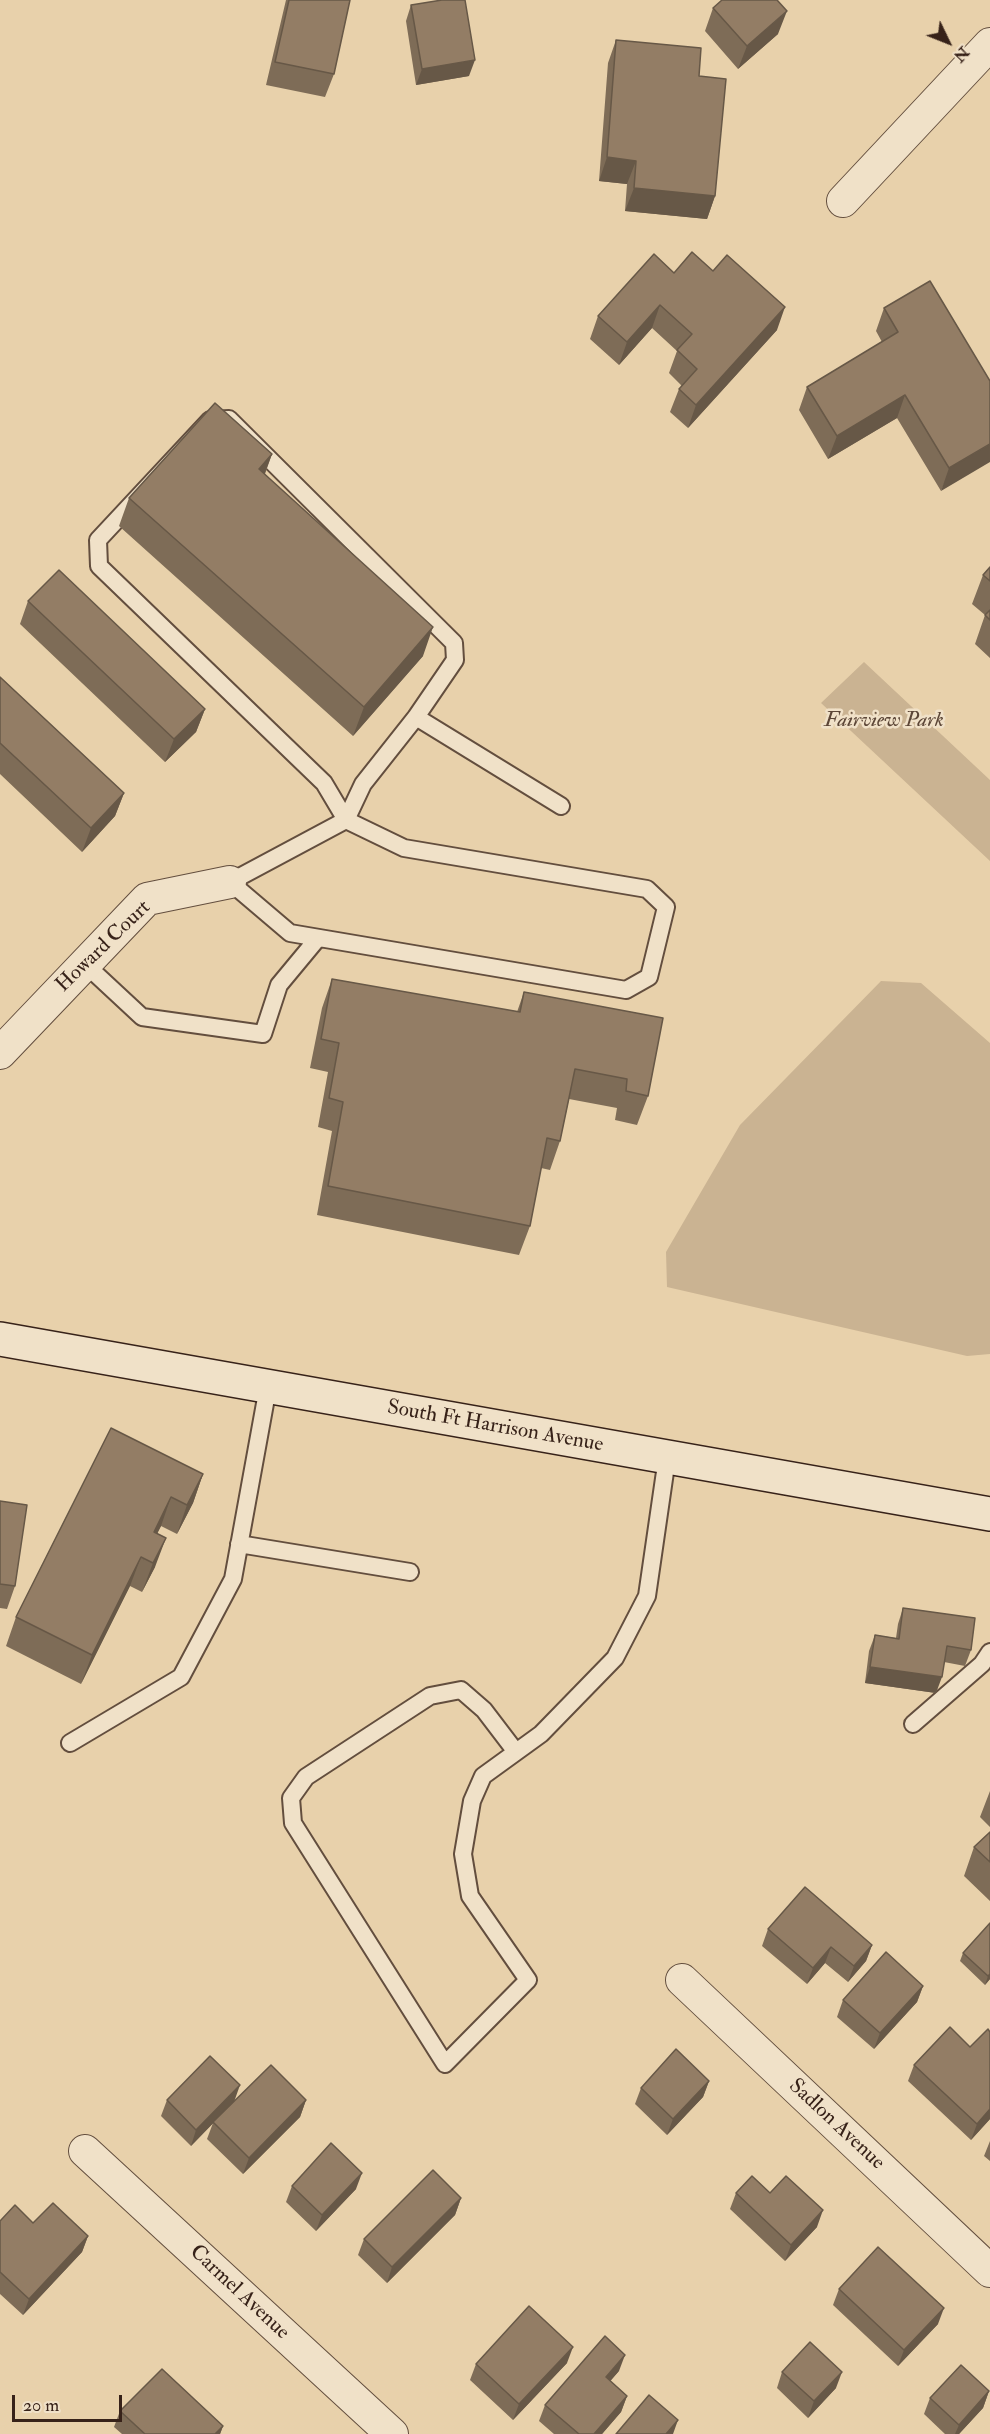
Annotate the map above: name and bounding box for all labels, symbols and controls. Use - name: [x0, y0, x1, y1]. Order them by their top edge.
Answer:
- north arrow: [918, 12, 978, 72]
- text: N: [949, 42, 973, 66]
- park label: Fairview Park: [824, 708, 944, 734]
- street label: Howard Court: [51, 896, 157, 998]
- street label: South Ft Harrison Avenue: [385, 1396, 605, 1458]
- street label: Sadlon Avenue: [783, 2074, 889, 2176]
- street label: Carmel Avenue: [184, 2240, 294, 2346]
- scale bar: [15, 2383, 124, 2421]
- text: 20 m: [23, 2394, 59, 2417]

